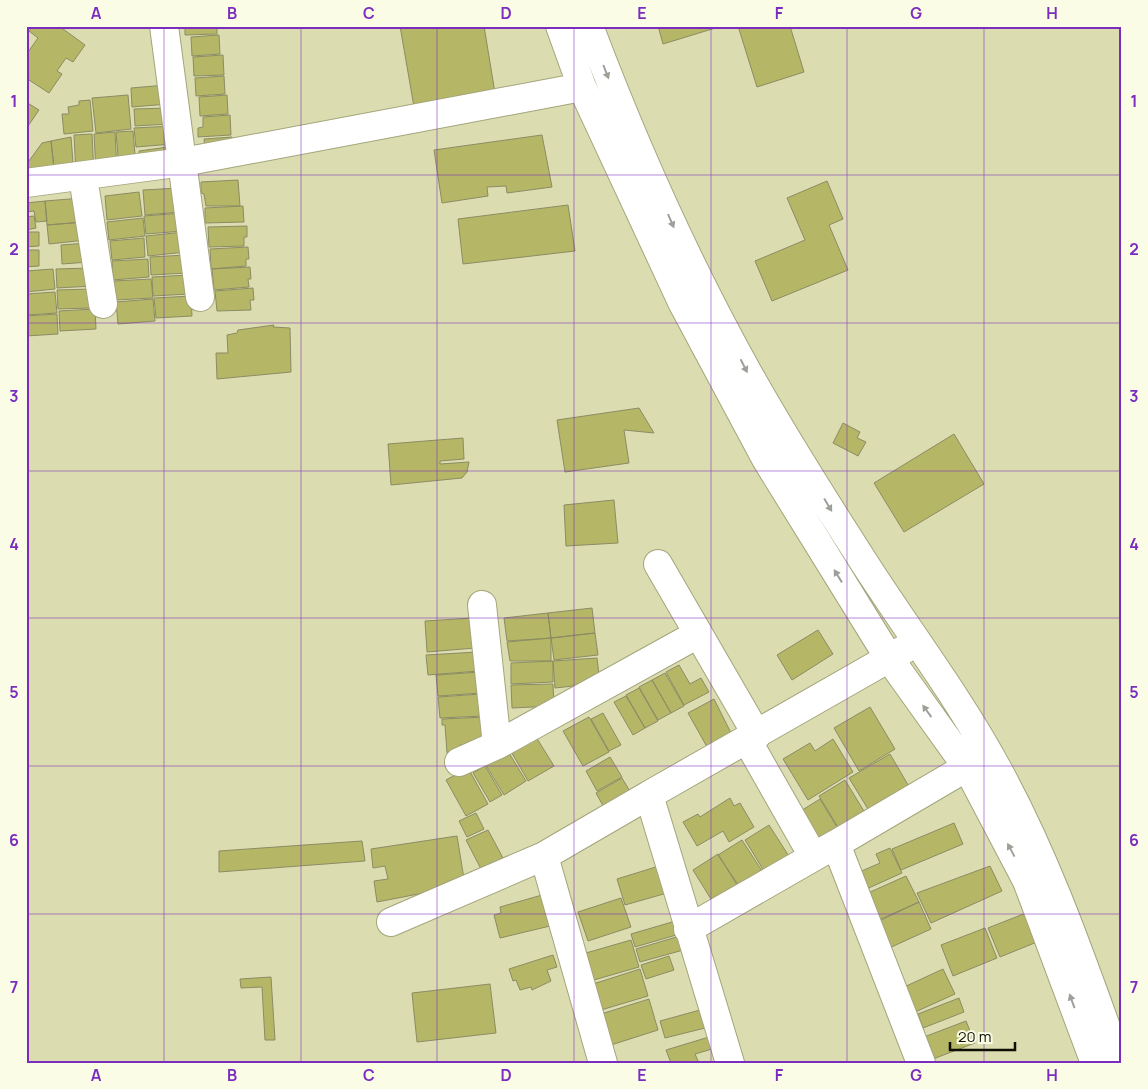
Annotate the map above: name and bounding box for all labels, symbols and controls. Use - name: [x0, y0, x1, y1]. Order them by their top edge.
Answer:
- text: A: [91, 2, 102, 24]
- text: B: [227, 2, 237, 24]
- text: C: [363, 2, 375, 24]
- text: D: [500, 2, 512, 24]
- text: E: [637, 2, 647, 24]
- text: F: [775, 2, 784, 24]
- text: G: [910, 2, 922, 24]
- text: H: [1046, 2, 1058, 24]
- one-way arrow: [602, 65, 610, 80]
- text: 1: [10, 90, 18, 112]
- text: 1: [1130, 90, 1138, 112]
- one-way arrow: [668, 214, 676, 228]
- text: 2: [9, 238, 19, 260]
- text: 2: [1129, 238, 1139, 260]
- one-way arrow: [740, 359, 748, 373]
- text: 3: [9, 385, 19, 407]
- text: 3: [1129, 385, 1139, 407]
- one-way arrow: [824, 498, 833, 511]
- text: 4: [9, 533, 19, 555]
- text: 4: [1129, 533, 1139, 555]
- one-way arrow: [834, 569, 843, 582]
- text: 5: [9, 681, 19, 703]
- text: 5: [1129, 681, 1139, 703]
- one-way arrow: [922, 704, 932, 718]
- text: 6: [9, 829, 19, 851]
- text: 6: [1129, 829, 1139, 851]
- one-way arrow: [1007, 843, 1015, 857]
- text: 7: [10, 976, 18, 998]
- text: 7: [1130, 976, 1138, 998]
- one-way arrow: [1068, 993, 1075, 1008]
- scale bar: [950, 1019, 1016, 1051]
- text: 20 m: [958, 1026, 991, 1047]
- text: A: [91, 1064, 102, 1086]
- text: B: [227, 1064, 237, 1086]
- text: C: [363, 1064, 375, 1086]
- text: D: [500, 1064, 512, 1086]
- text: E: [637, 1064, 647, 1086]
- text: F: [775, 1064, 784, 1086]
- text: G: [910, 1064, 922, 1086]
- text: H: [1046, 1064, 1058, 1086]

